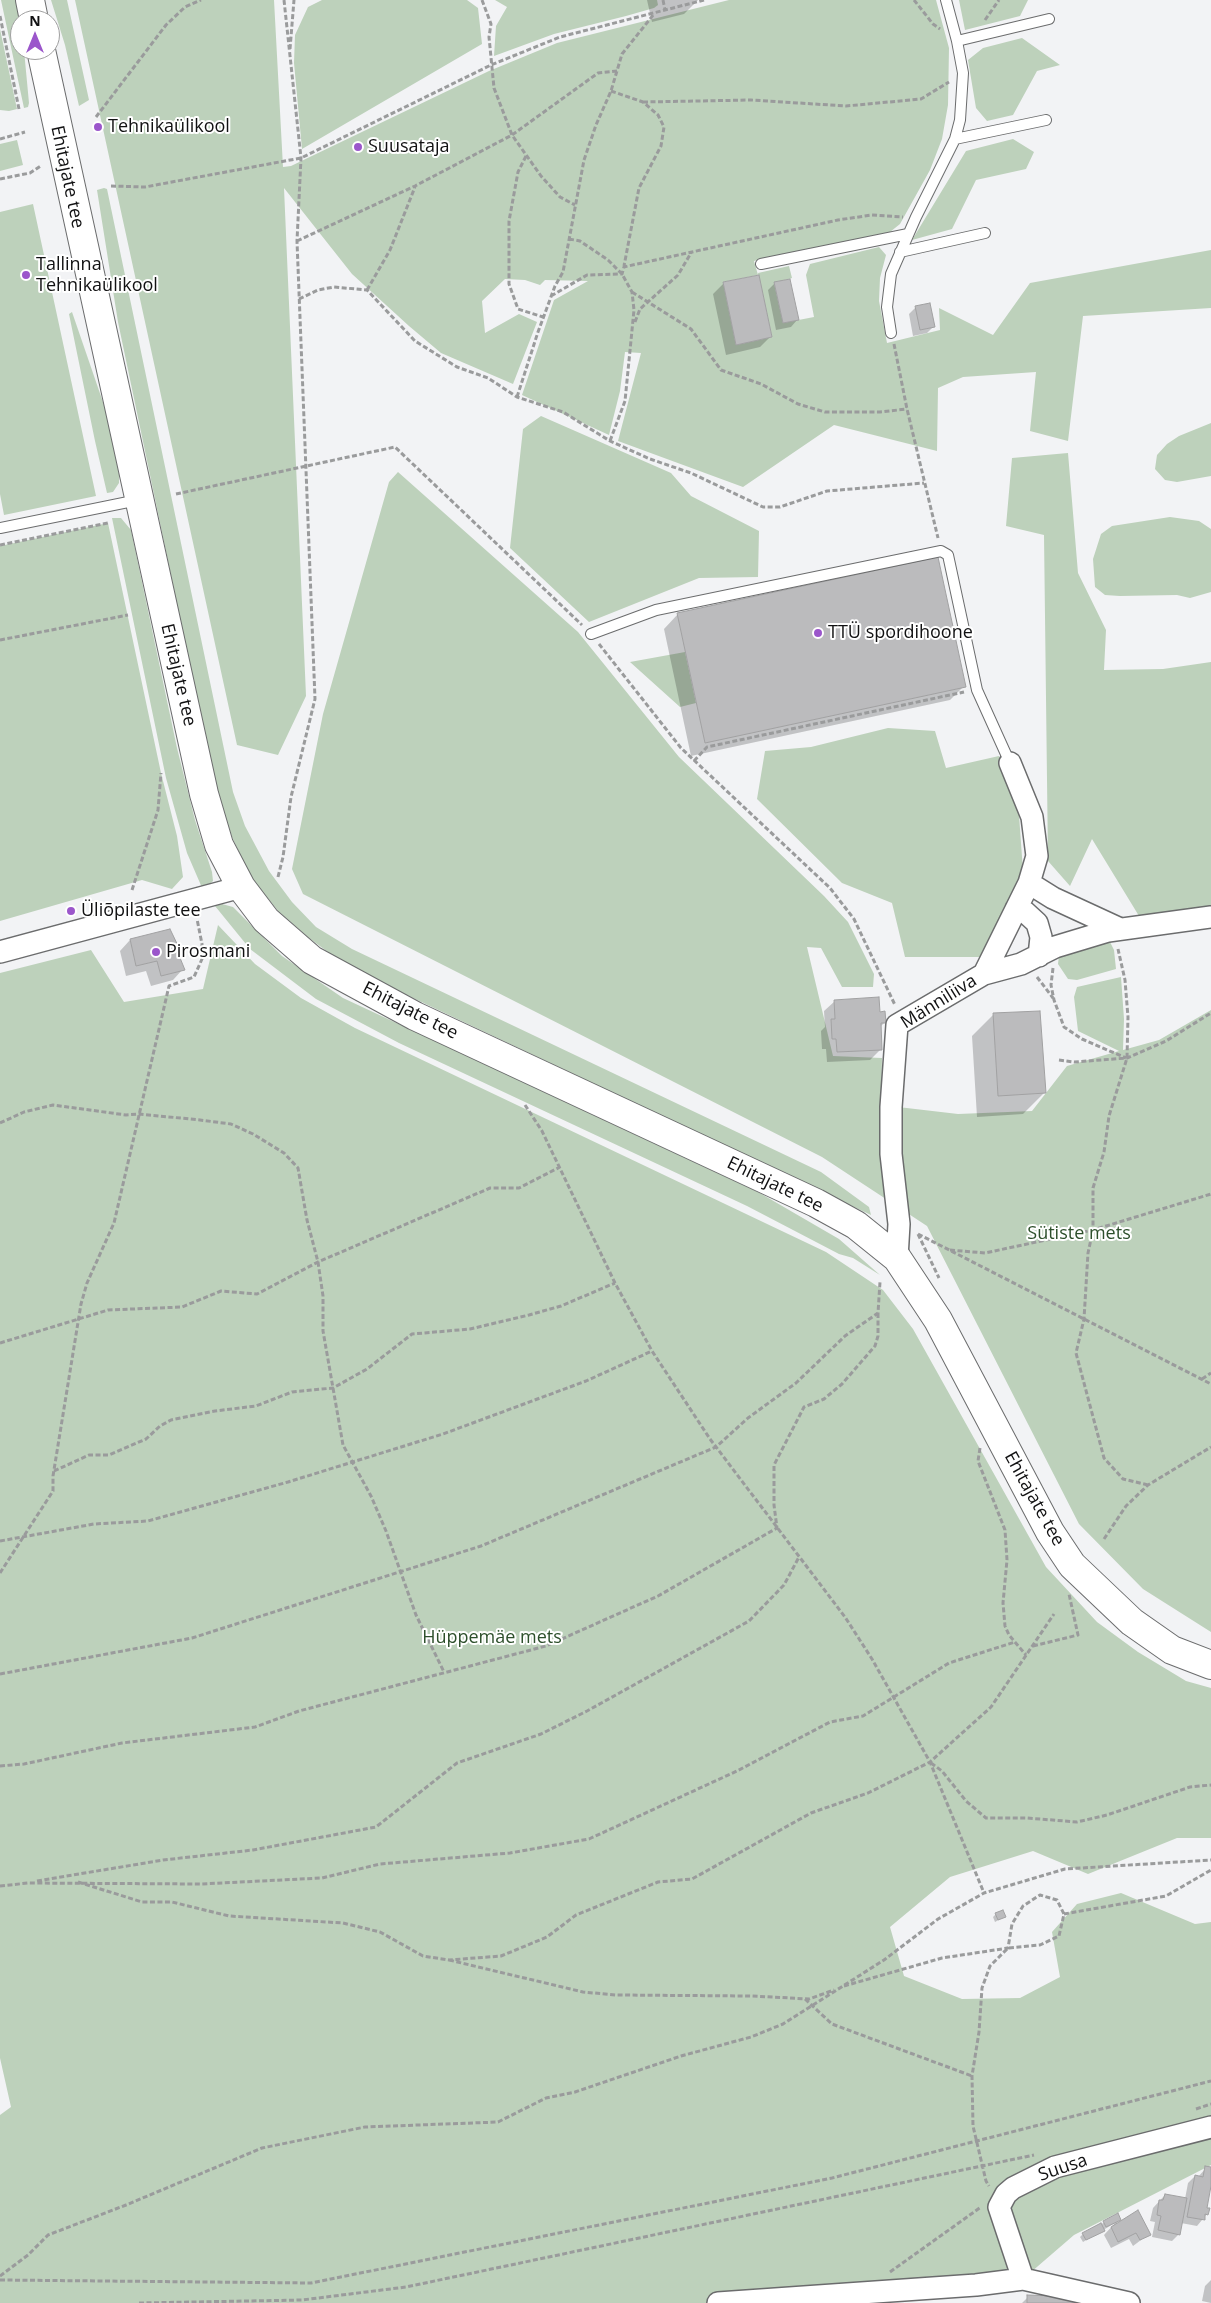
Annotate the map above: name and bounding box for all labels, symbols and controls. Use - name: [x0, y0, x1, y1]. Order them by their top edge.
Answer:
- north arrow: [10, 10, 60, 60]
- text: N: [29, 11, 41, 30]
- place label: Tehnikaülikool: [108, 116, 230, 138]
- marker: Tehnikaülikool: [92, 121, 104, 133]
- street label: Ehitajate tee: [46, 124, 88, 230]
- place label: Suusataja: [368, 136, 449, 158]
- marker: Suusataja: [352, 141, 364, 153]
- place label: Tallinna Tehnikaülikool: [36, 254, 158, 296]
- marker: Tallinna Tehnikaülikool: [20, 269, 32, 281]
- street label: Ehitajate tee: [156, 622, 200, 728]
- place label: TTÜ spordihoone: [828, 622, 973, 644]
- marker: TTÜ spordihoone: [812, 627, 824, 639]
- place label: Üliõpilaste tee: [81, 900, 201, 922]
- marker: Üliõpilaste tee: [65, 905, 77, 917]
- place label: Pirosmani: [166, 941, 250, 963]
- marker: Pirosmani: [150, 946, 162, 958]
- street label: Männiliiva: [897, 970, 981, 1034]
- street label: Ehitajate tee: [359, 978, 461, 1044]
- street label: Ehitajate tee: [723, 1152, 827, 1218]
- park label: Sütiste mets: [1027, 1223, 1131, 1245]
- street label: Ehitajate tee: [999, 1448, 1069, 1550]
- park label: Hüppemäe mets: [422, 1627, 562, 1649]
- street label: Suusa: [1036, 2150, 1090, 2186]

